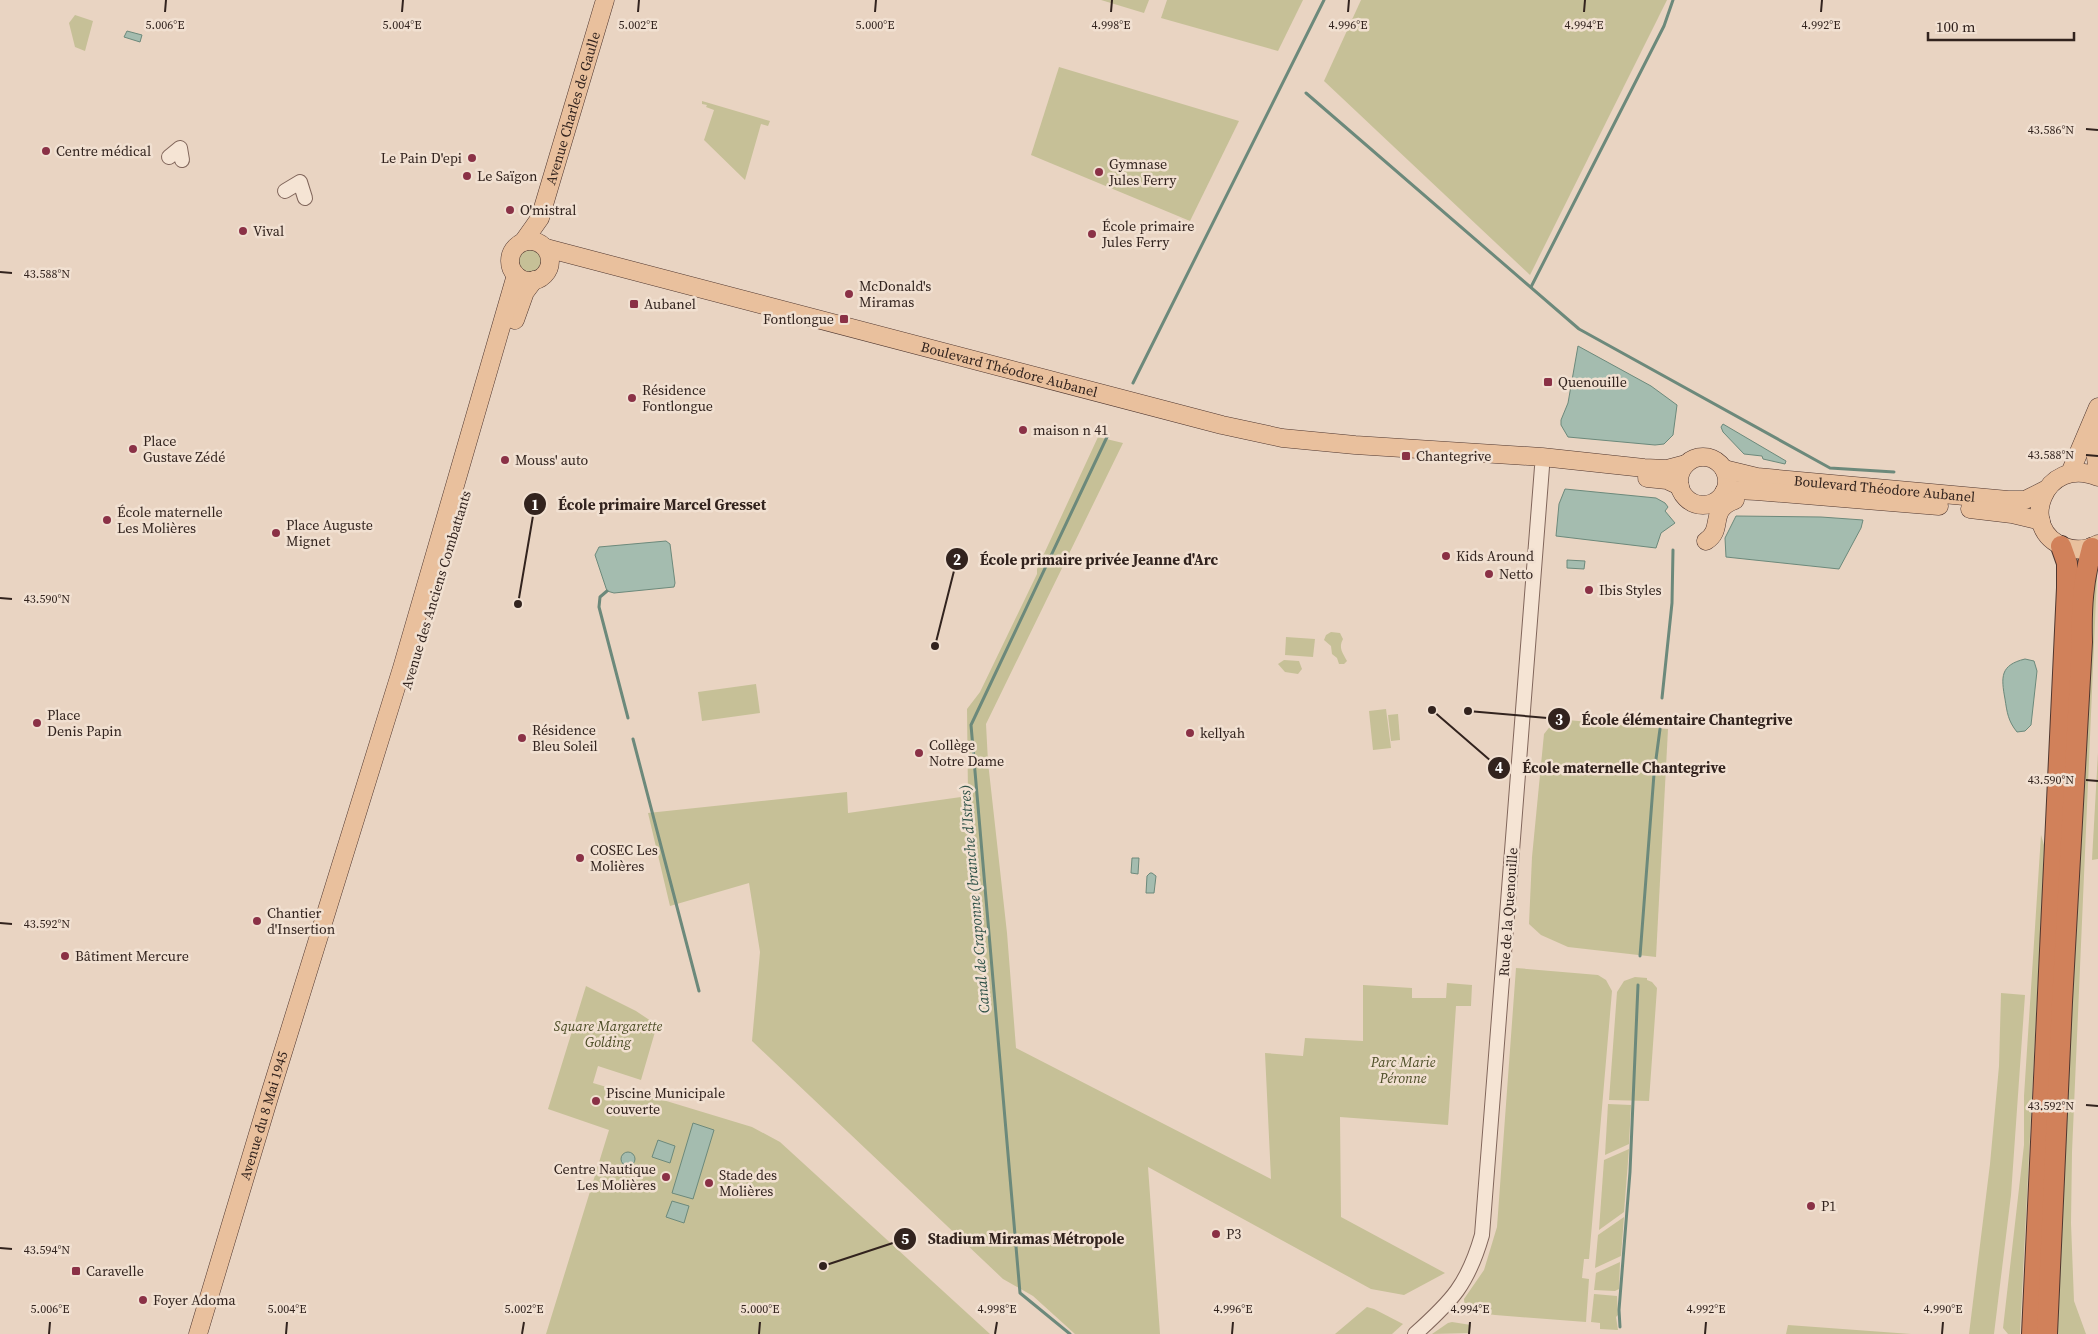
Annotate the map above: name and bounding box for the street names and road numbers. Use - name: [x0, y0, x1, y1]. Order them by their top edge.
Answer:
- street label: Avenue Charles de Gaulle: [540, 29, 605, 187]
- street label: Boulevard Théodore Aubanel: [919, 337, 1100, 402]
- street label: Boulevard Théodore Aubanel: [1793, 470, 1976, 507]
- street label: Avenue des Anciens Combattants: [396, 488, 476, 692]
- street label: Rue de la Quenouille: [1494, 847, 1522, 977]
- street label: Avenue du 8 Mai 1945: [235, 1049, 293, 1183]

